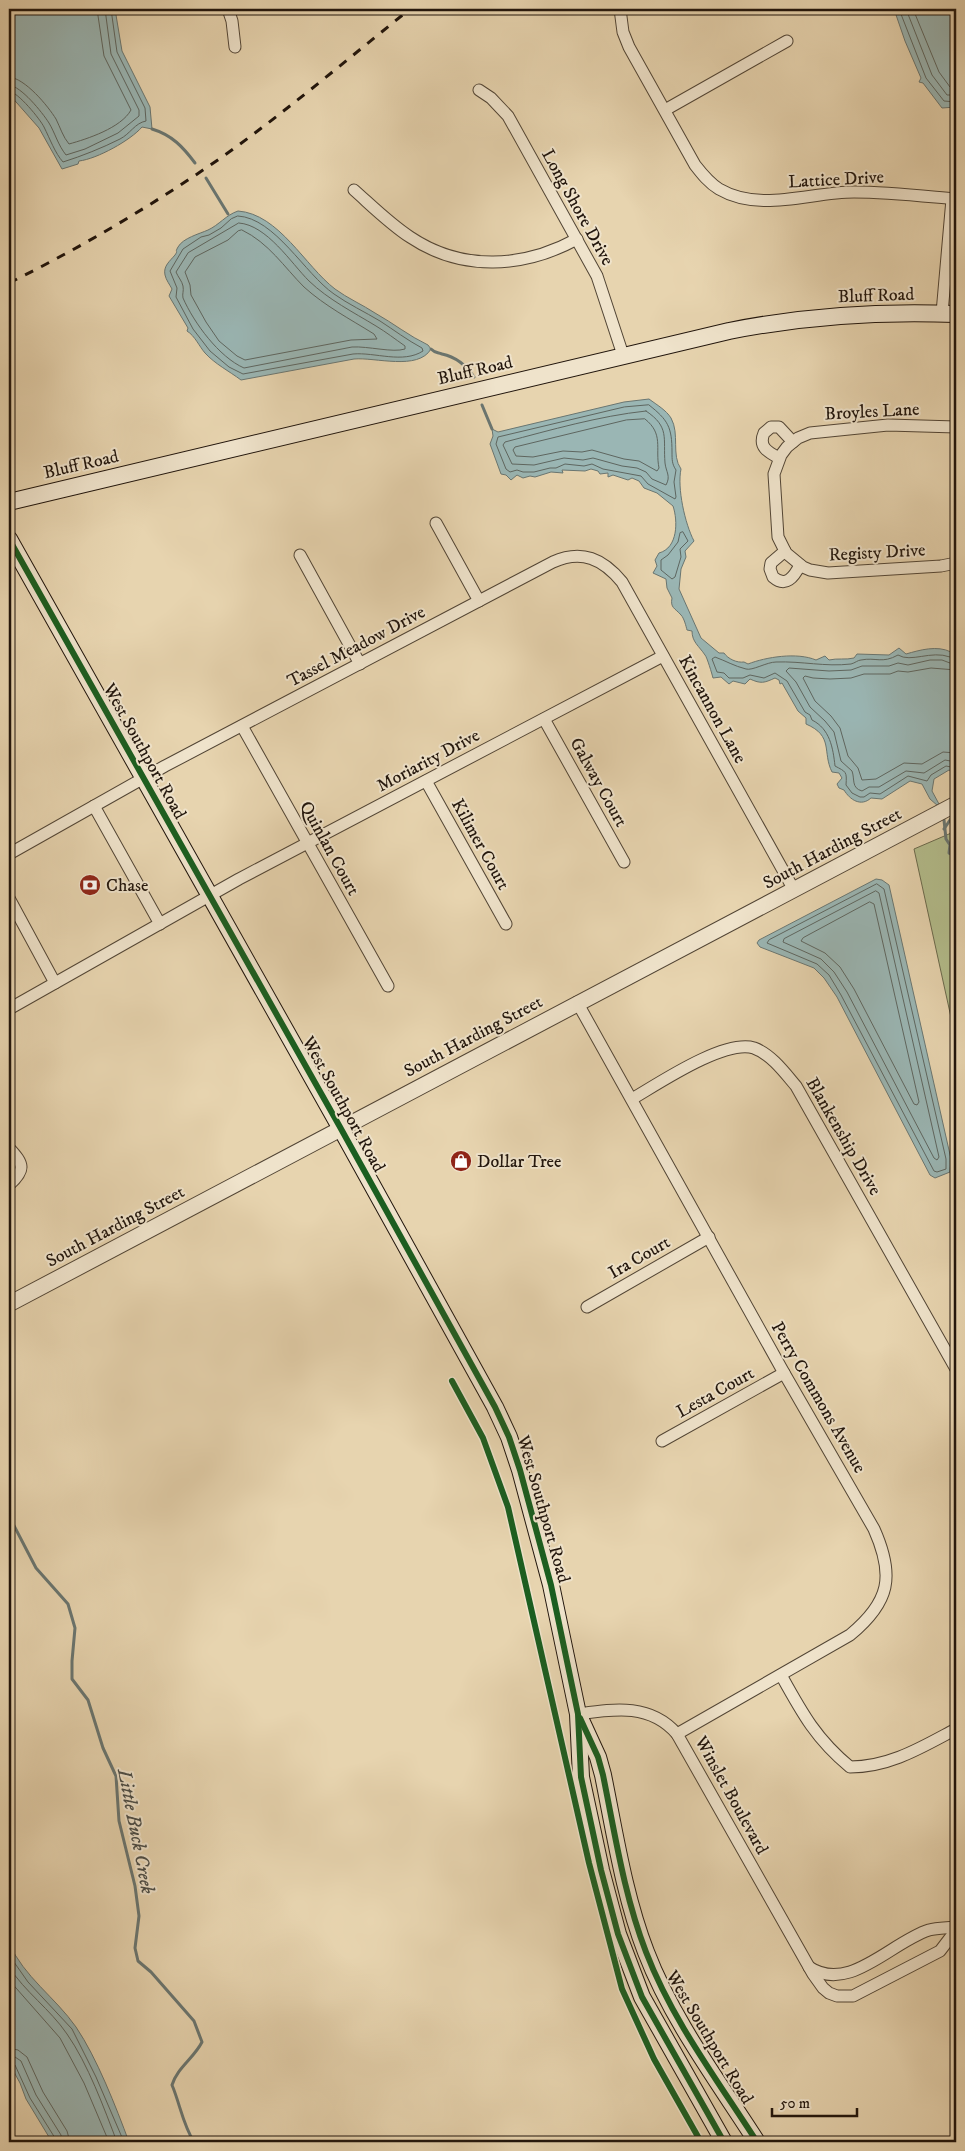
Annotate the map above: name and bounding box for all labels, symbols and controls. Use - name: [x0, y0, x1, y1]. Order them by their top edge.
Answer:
- street label: Long Shore Drive: [536, 146, 618, 269]
- street label: Lattice Drive: [788, 167, 885, 193]
- street label: Bluff Road: [837, 284, 915, 308]
- street label: Bluff Road: [435, 352, 515, 390]
- street label: Broyles Lane: [824, 399, 920, 425]
- street label: Bluff Road: [41, 446, 121, 484]
- street label: Registy Drive: [828, 539, 926, 567]
- street label: Tassel Meadow Drive: [284, 601, 429, 692]
- street label: Kincannon Lane: [673, 652, 751, 767]
- street label: West Southport Road: [97, 679, 191, 823]
- street label: Moriarity Drive: [373, 725, 484, 797]
- street label: Galway Court: [565, 734, 632, 831]
- street label: Kilimer Court: [446, 795, 514, 894]
- street label: Quinlan Court: [294, 798, 364, 900]
- street label: South Harding Street: [760, 803, 906, 895]
- bank icon: Chase: [78, 873, 102, 897]
- place label: Chase: [106, 875, 149, 897]
- street label: South Harding Street: [401, 991, 547, 1083]
- street label: West Southport Road: [296, 1032, 390, 1176]
- street label: Blankenship Drive: [800, 1074, 886, 1199]
- shop icon: Dollar Tree: [449, 1149, 473, 1173]
- place label: Dollar Tree: [477, 1151, 562, 1173]
- street label: South Harding Street: [43, 1181, 189, 1273]
- street label: Ira Court: [605, 1231, 674, 1284]
- street label: Perry Commons Avenue: [766, 1318, 870, 1477]
- street label: Lesta Court: [673, 1362, 758, 1423]
- street label: West Southport Road: [511, 1432, 575, 1585]
- street label: Winslet Boulevard: [689, 1732, 773, 1858]
- water label: Little Buck Creek: [112, 1766, 159, 1896]
- street label: West Southport Road: [660, 1966, 758, 2108]
- scale bar: [772, 2086, 858, 2118]
- text: 50 m: [780, 2094, 810, 2113]

